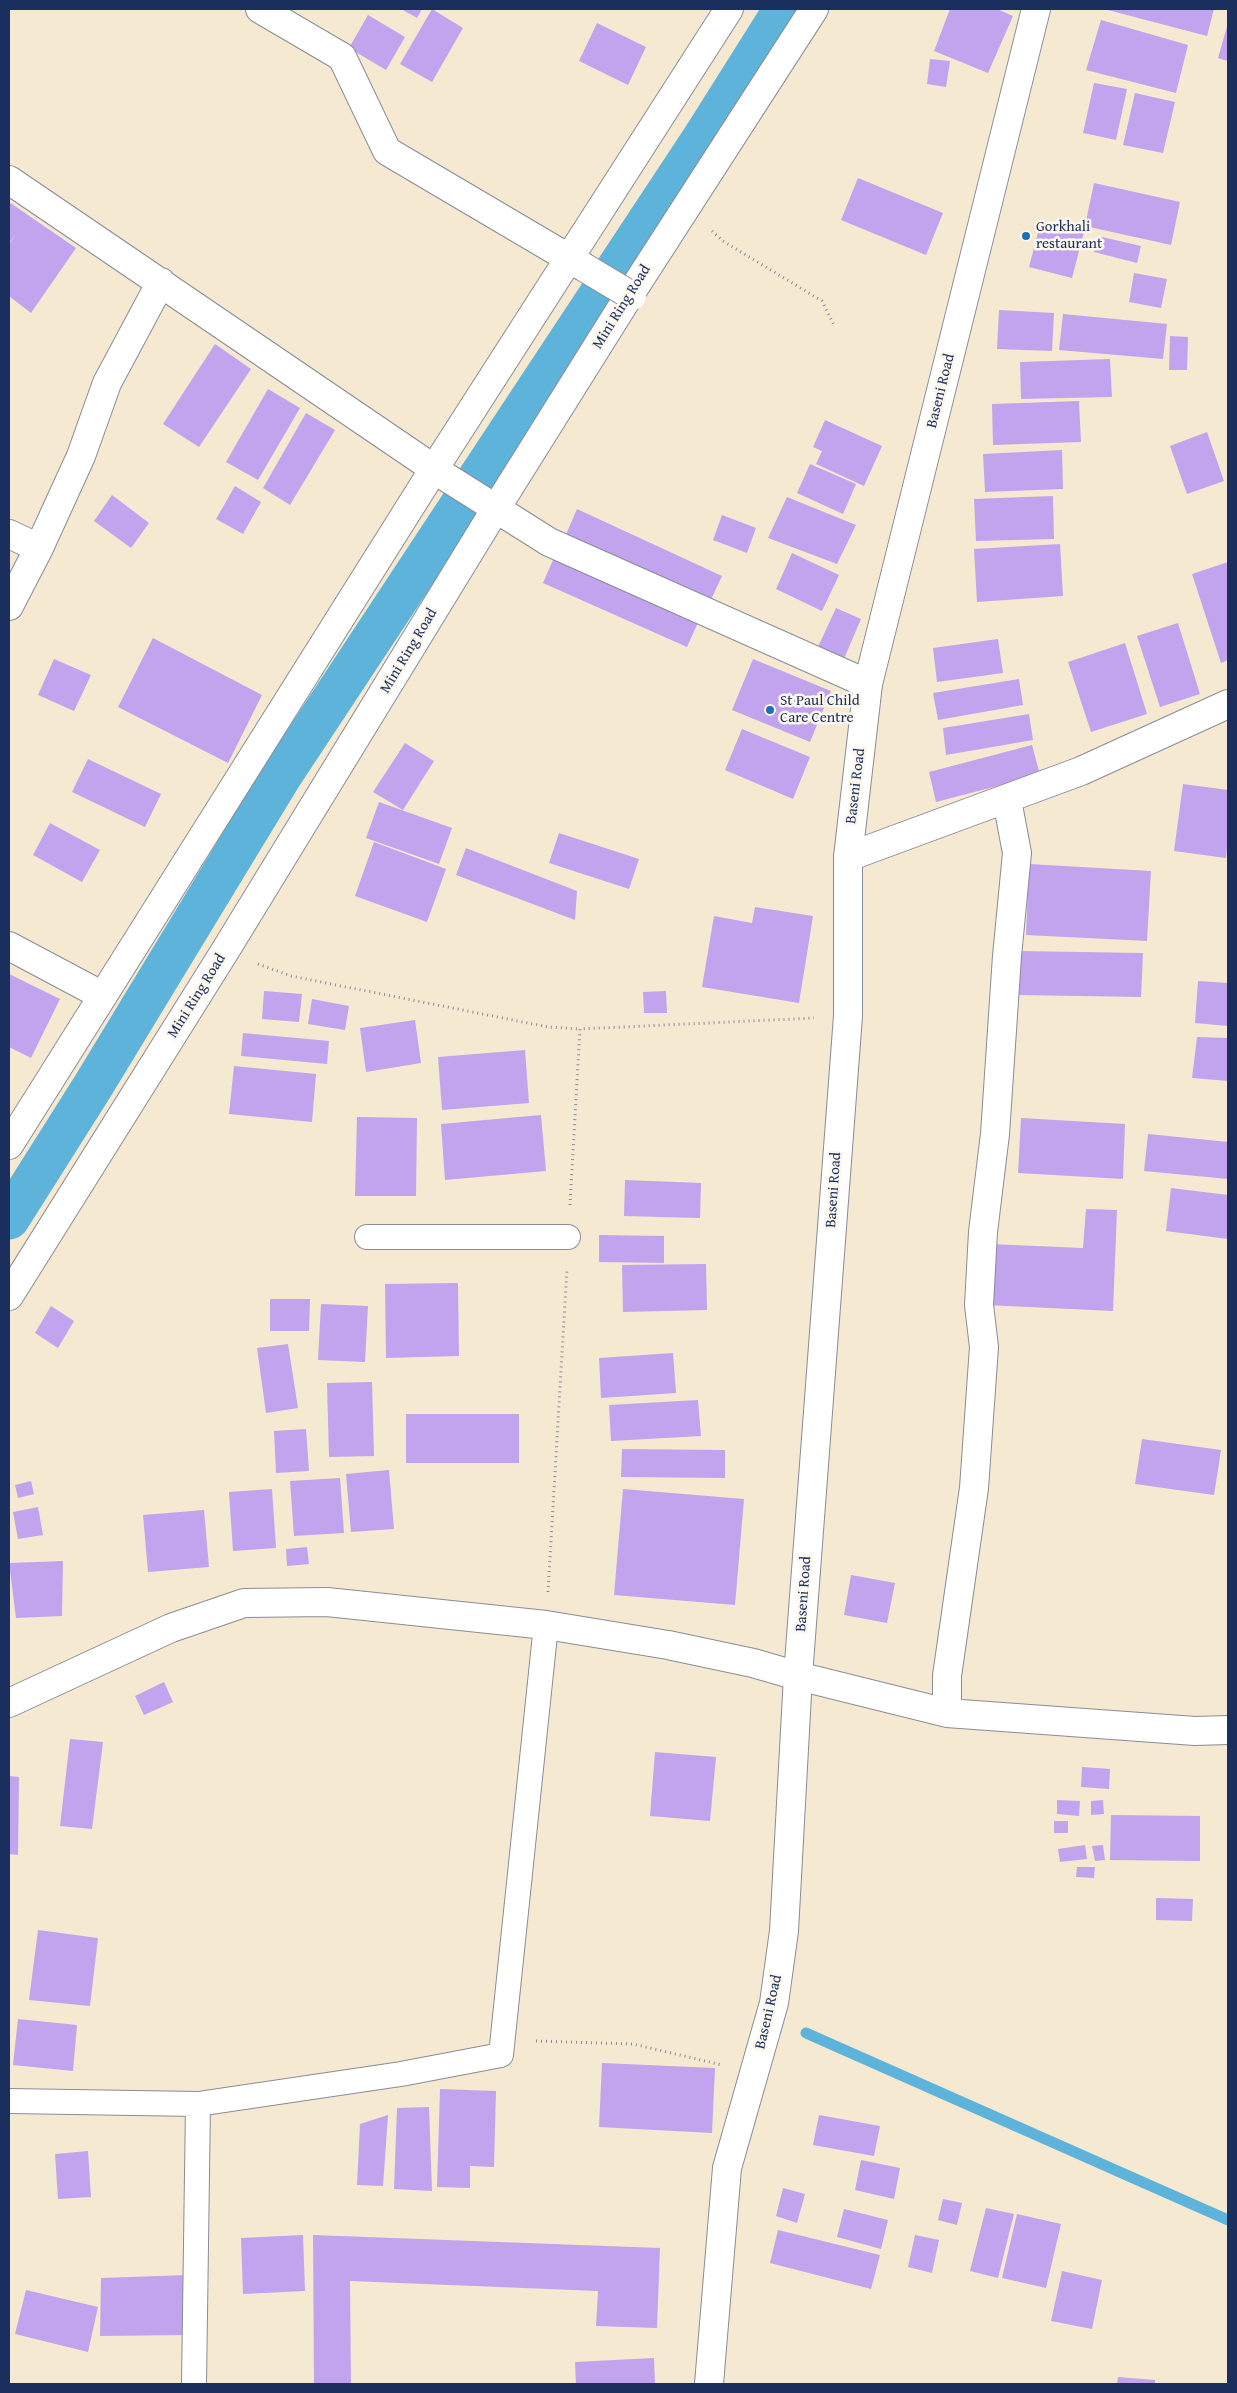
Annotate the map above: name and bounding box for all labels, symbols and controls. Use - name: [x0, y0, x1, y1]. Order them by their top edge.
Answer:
- place label: Gorkhali restaurant: [1036, 218, 1102, 253]
- marker: Gorkhali restaurant: [1020, 230, 1032, 242]
- street label: Mini Ring Road: [589, 262, 655, 352]
- street label: Baseni Road: [923, 352, 959, 430]
- street label: Mini Ring Road: [377, 605, 441, 697]
- place label: St Paul Child Care Centre: [780, 692, 860, 727]
- marker: St Paul Child Care Centre: [764, 704, 776, 716]
- street label: Baseni Road: [842, 747, 870, 825]
- street label: Mini Ring Road: [164, 951, 230, 1041]
- street label: Baseni Road: [822, 1152, 846, 1228]
- street label: Baseni Road: [792, 1556, 816, 1632]
- street label: Baseni Road: [752, 1973, 786, 2051]

